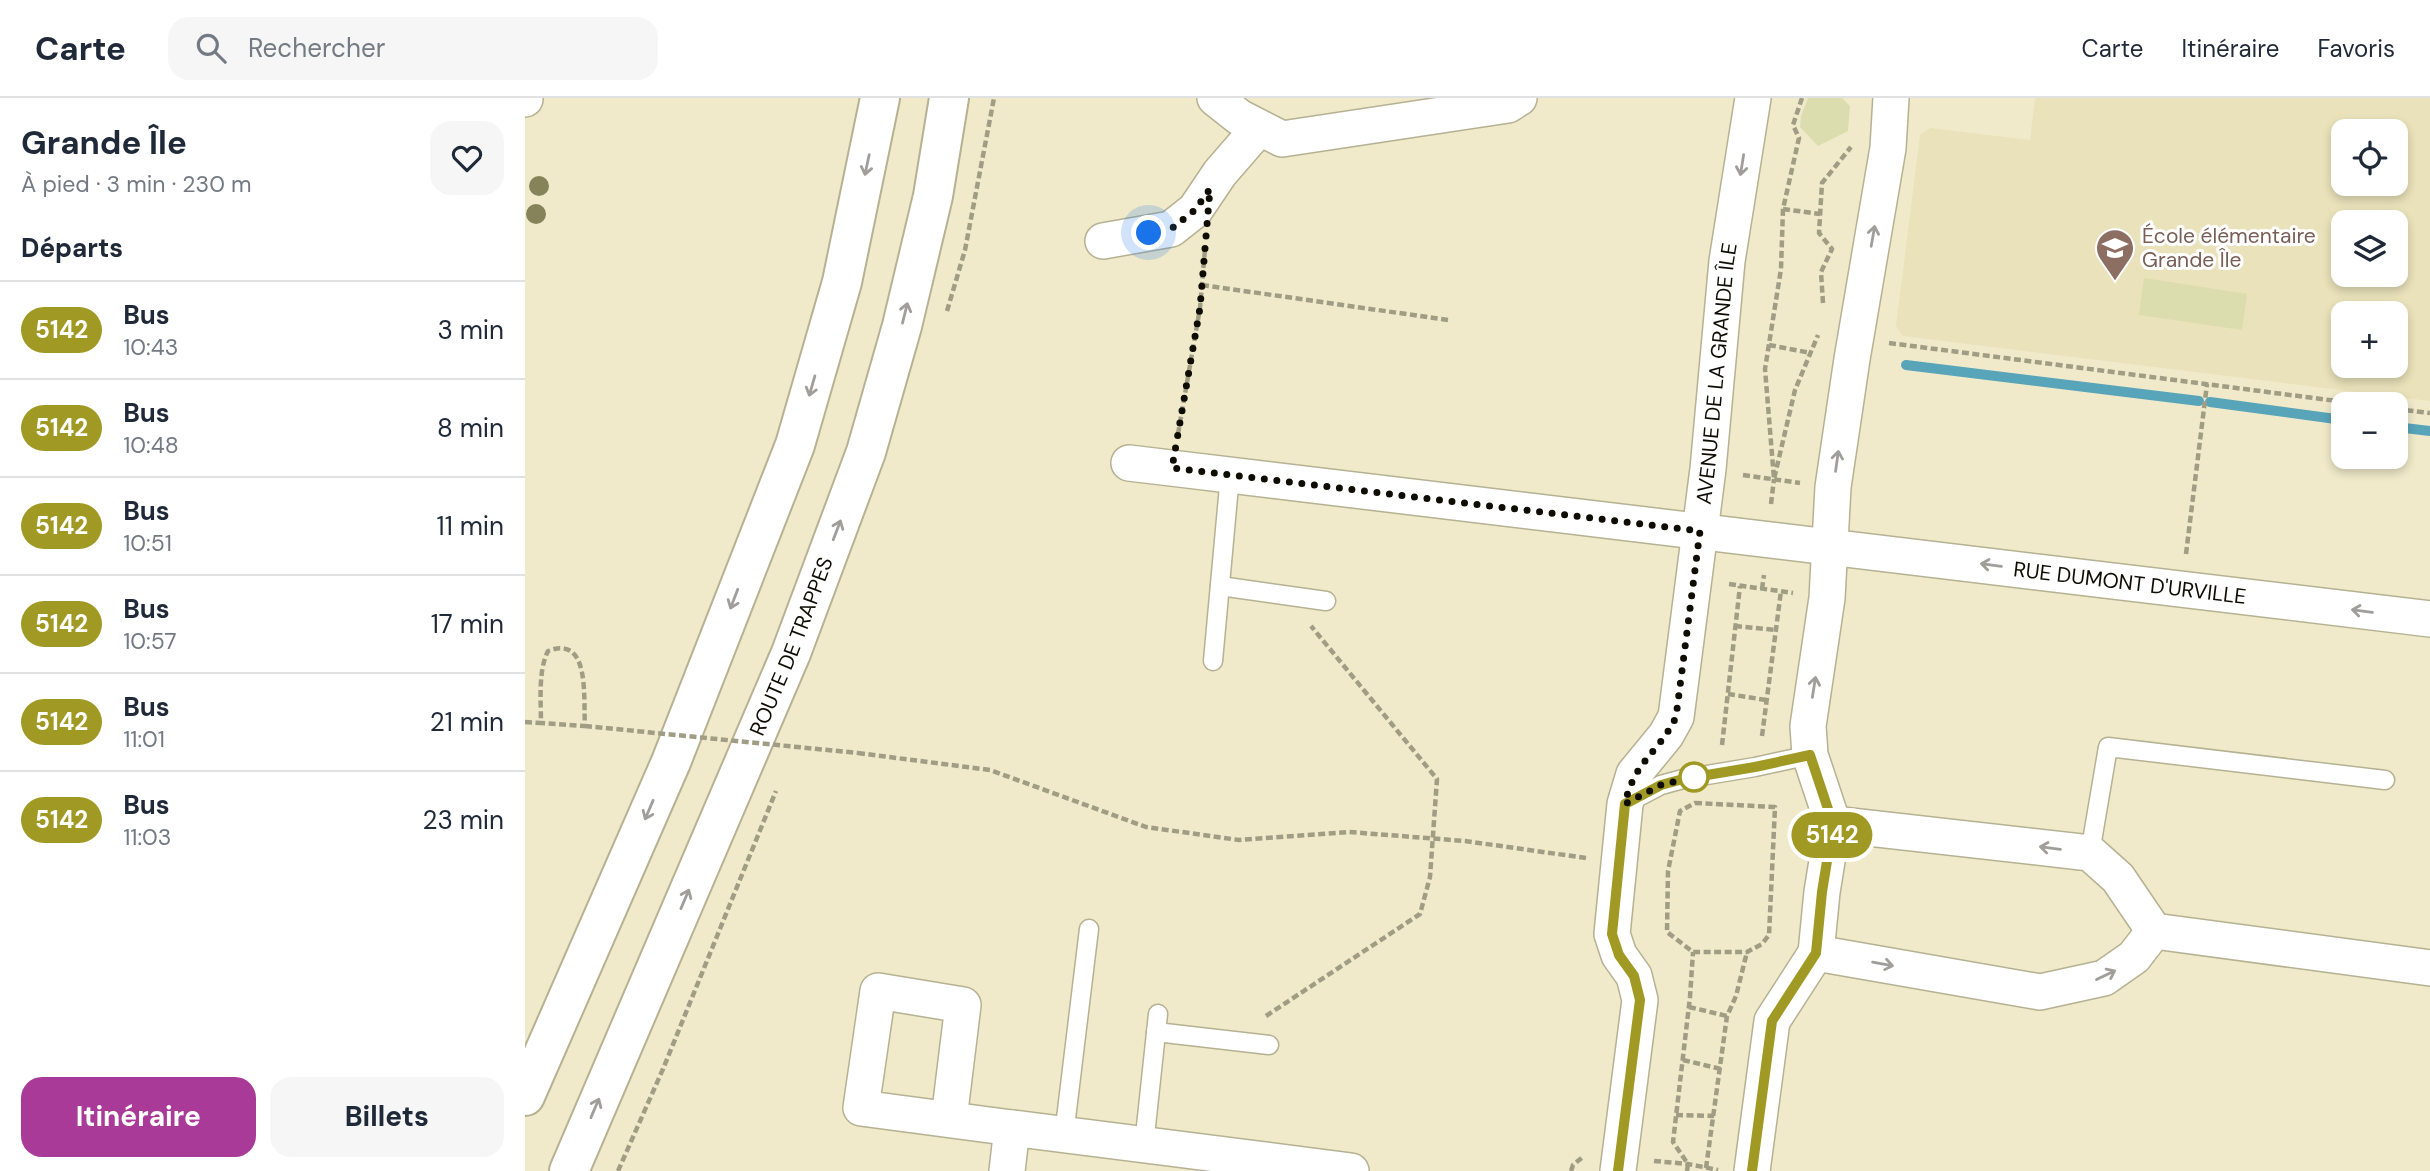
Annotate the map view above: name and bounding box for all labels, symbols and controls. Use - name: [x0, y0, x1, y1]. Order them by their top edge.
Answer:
- search box: [168, 17, 658, 80]
- text: Carte: [35, 27, 126, 70]
- icon: search: [192, 29, 230, 67]
- text: Rechercher: [248, 31, 385, 65]
- text: Carte: [2082, 33, 2143, 64]
- text: Itinéraire: [2181, 33, 2279, 64]
- text: Favoris: [2317, 33, 2395, 64]
- map controls: [2331, 119, 2408, 469]
- button: locate: [2331, 119, 2408, 196]
- text: Grande Île: [21, 121, 187, 164]
- button: heart: [430, 121, 504, 195]
- one-way arrow: [859, 153, 873, 176]
- one-way arrow: [1735, 153, 1748, 176]
- text: À pied · 3 min · 230 m: [21, 169, 251, 199]
- button: layers: [2331, 210, 2408, 287]
- your location: [1131, 215, 1166, 250]
- place label: École élémentaire Grande Île: [2142, 222, 2316, 274]
- one-way arrow: [1867, 225, 1880, 248]
- school or university icon: École élémentaire Grande Île: [2094, 227, 2136, 282]
- text: Départs: [21, 231, 123, 265]
- street label: AVENUE DE LA GRANDE ÎLE: [1690, 241, 1744, 506]
- text: Bus: [123, 298, 170, 332]
- button: +: [2331, 301, 2408, 378]
- one-way arrow: [899, 302, 912, 325]
- text: 3 min: [437, 313, 504, 347]
- text: 5142: [35, 314, 88, 345]
- text: 10:43: [123, 332, 178, 362]
- one-way arrow: [805, 374, 818, 396]
- button: −: [2331, 392, 2408, 469]
- text: Bus: [123, 396, 170, 430]
- text: 8 min: [437, 411, 504, 445]
- text: 5142: [35, 412, 88, 443]
- text: 10:48: [123, 430, 179, 460]
- one-way arrow: [1830, 450, 1843, 473]
- text: Bus: [123, 494, 170, 528]
- text: 11 min: [437, 509, 504, 543]
- text: 5142: [35, 510, 88, 541]
- one-way arrow: [832, 520, 844, 542]
- text: 10:51: [123, 528, 172, 558]
- street label: ROUTE DE TRAPPES: [743, 553, 840, 740]
- street label: RUE DUMONT D'URVILLE: [2012, 555, 2248, 611]
- one-way arrow: [1980, 559, 2002, 572]
- one-way arrow: [727, 588, 740, 610]
- text: Bus: [123, 592, 170, 626]
- one-way arrow: [2351, 604, 2374, 617]
- text: 17 min: [431, 607, 504, 641]
- text: 5142: [35, 608, 88, 639]
- text: 10:57: [123, 626, 177, 656]
- one-way arrow: [1807, 676, 1820, 699]
- text: Bus: [123, 690, 170, 724]
- text: 21 min: [430, 705, 504, 739]
- text: 5142: [35, 706, 88, 737]
- text: 11:01: [123, 724, 165, 754]
- unlabelled marker: [1679, 762, 1709, 792]
- text: Bus: [123, 788, 170, 822]
- one-way arrow: [642, 799, 655, 820]
- text: 23 min: [422, 803, 504, 837]
- text: 5142: [35, 804, 88, 835]
- line badge: 5142: [1783, 812, 1881, 858]
- text: 5142: [1805, 819, 1859, 850]
- text: 11:03: [123, 822, 171, 852]
- one-way arrow: [2039, 842, 2062, 855]
- one-way arrow: [679, 889, 692, 910]
- one-way arrow: [1871, 958, 1894, 971]
- one-way arrow: [2095, 968, 2116, 981]
- button: Itinéraire: [21, 1077, 256, 1157]
- button: Billets: [270, 1077, 504, 1157]
- one-way arrow: [589, 1098, 602, 1119]

